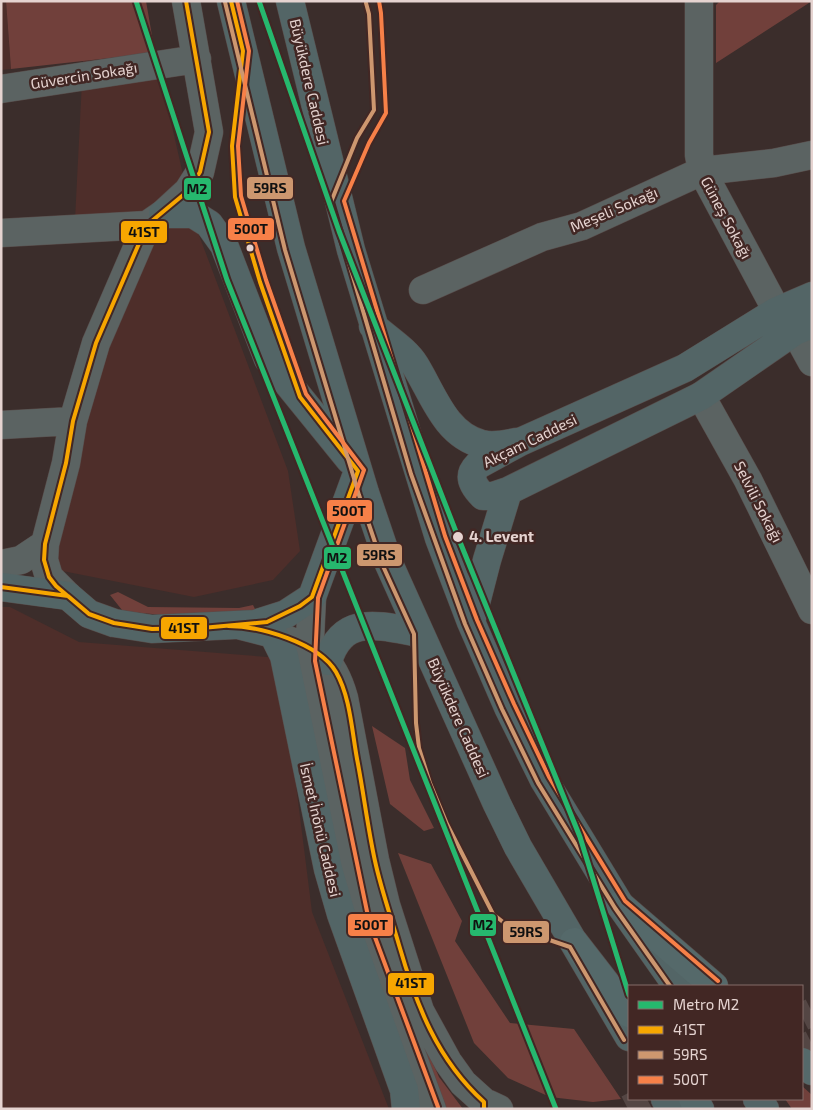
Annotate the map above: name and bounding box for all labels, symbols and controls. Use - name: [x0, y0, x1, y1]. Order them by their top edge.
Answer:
- street label: Büyükdere Caddesi: [287, 17, 333, 147]
- street label: Güvercin Sokağı: [29, 58, 138, 92]
- street label: Güneş Sokağı: [697, 173, 756, 262]
- line badge: 59RS: [246, 176, 294, 200]
- line badge: M2: [183, 177, 212, 201]
- text: 59RS: [253, 179, 287, 196]
- text: M2: [187, 180, 207, 197]
- street label: Meşeli Sokağı: [567, 183, 660, 237]
- line badge: 500T: [227, 217, 275, 241]
- line badge: 41ST: [120, 220, 168, 244]
- text: 500T: [234, 220, 268, 237]
- text: 41ST: [128, 223, 160, 240]
- unlabelled marker: [245, 243, 255, 253]
- street label: Akçam Caddesi: [480, 410, 580, 471]
- street label: Selvili Sokağı: [731, 458, 787, 545]
- line badge: 500T: [326, 499, 373, 523]
- text: 500T: [332, 502, 366, 519]
- place label: 4. Levent: [469, 527, 534, 545]
- marker: 4. Levent: [451, 530, 465, 544]
- line badge: 59RS: [356, 543, 403, 567]
- line badge: M2: [323, 546, 352, 570]
- text: 59RS: [362, 546, 396, 563]
- text: M2: [327, 549, 347, 566]
- line badge: 41ST: [160, 616, 208, 640]
- text: 41ST: [168, 619, 200, 636]
- street label: Büyükdere Caddesi: [424, 655, 493, 780]
- street label: İsmet İnönü Caddesi: [297, 761, 345, 899]
- line badge: 500T: [347, 913, 394, 937]
- line badge: M2: [469, 913, 497, 937]
- text: 500T: [354, 916, 388, 933]
- text: M2: [473, 916, 493, 933]
- line badge: 59RS: [502, 920, 550, 944]
- text: 59RS: [509, 923, 543, 940]
- line badge: 41ST: [387, 972, 435, 996]
- text: 41ST: [395, 974, 427, 991]
- legend: [628, 985, 803, 1100]
- text: Metro M2: [673, 995, 739, 1013]
- text: 41ST: [673, 1020, 706, 1038]
- text: 59RS: [673, 1045, 707, 1063]
- text: 500T: [673, 1070, 708, 1088]

